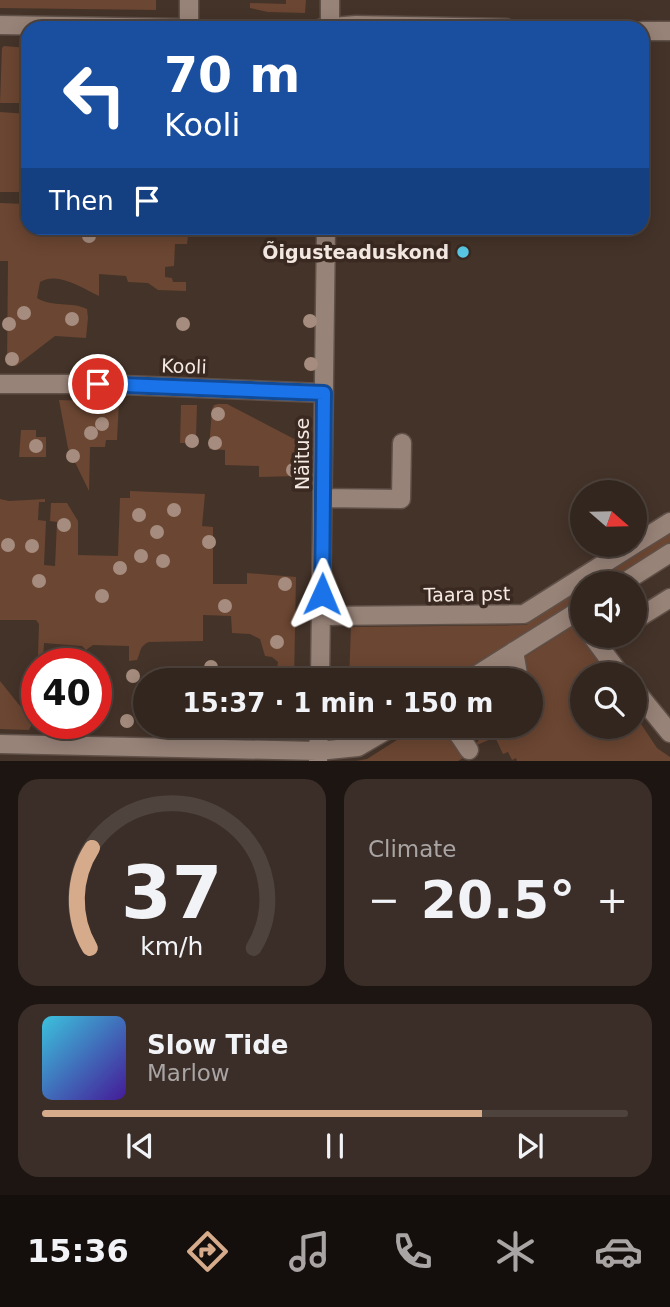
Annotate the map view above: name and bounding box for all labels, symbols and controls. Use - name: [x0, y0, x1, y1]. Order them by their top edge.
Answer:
- text: 70 m: [164, 47, 300, 104]
- icon: left: [49, 49, 140, 140]
- text: Kooli: [164, 106, 240, 144]
- icon: arrive: [128, 182, 166, 220]
- text: Then: [49, 186, 114, 216]
- place label: Õigusteaduskond: [262, 240, 449, 263]
- marker: Õigusteaduskond: [455, 244, 471, 260]
- pin: [68, 354, 128, 414]
- street label: Kooli: [161, 354, 207, 378]
- icon: arrive: [79, 365, 117, 403]
- street label: Näituse: [291, 418, 313, 490]
- north arrow: [570, 480, 648, 556]
- map controls: [570, 480, 647, 739]
- position arrow: [285, 557, 359, 631]
- button: sound: [570, 571, 647, 648]
- street label: Taara pst: [422, 582, 511, 606]
- speed limit sign: 40: [21, 648, 112, 739]
- button: search: [570, 662, 647, 739]
- text: 15:37 · 1 min · 150 m: [183, 688, 493, 718]
- text: Climate: [368, 836, 457, 862]
- text: 37: [121, 851, 223, 936]
- text: 20.5°: [421, 870, 575, 930]
- text: −: [368, 878, 400, 922]
- text: +: [596, 878, 628, 922]
- text: km/h: [140, 932, 204, 961]
- text: Slow Tide: [147, 1030, 288, 1060]
- text: Marlow: [147, 1060, 230, 1086]
- icon: previous: [121, 1127, 159, 1165]
- icon: pause: [316, 1127, 354, 1165]
- icon: next: [511, 1127, 549, 1165]
- icon: directions: [183, 1227, 232, 1276]
- icon: music: [285, 1227, 334, 1276]
- icon: phone: [388, 1227, 437, 1276]
- icon: climate: [491, 1227, 540, 1276]
- icon: car: [594, 1227, 643, 1276]
- text: 15:36: [27, 1232, 129, 1270]

